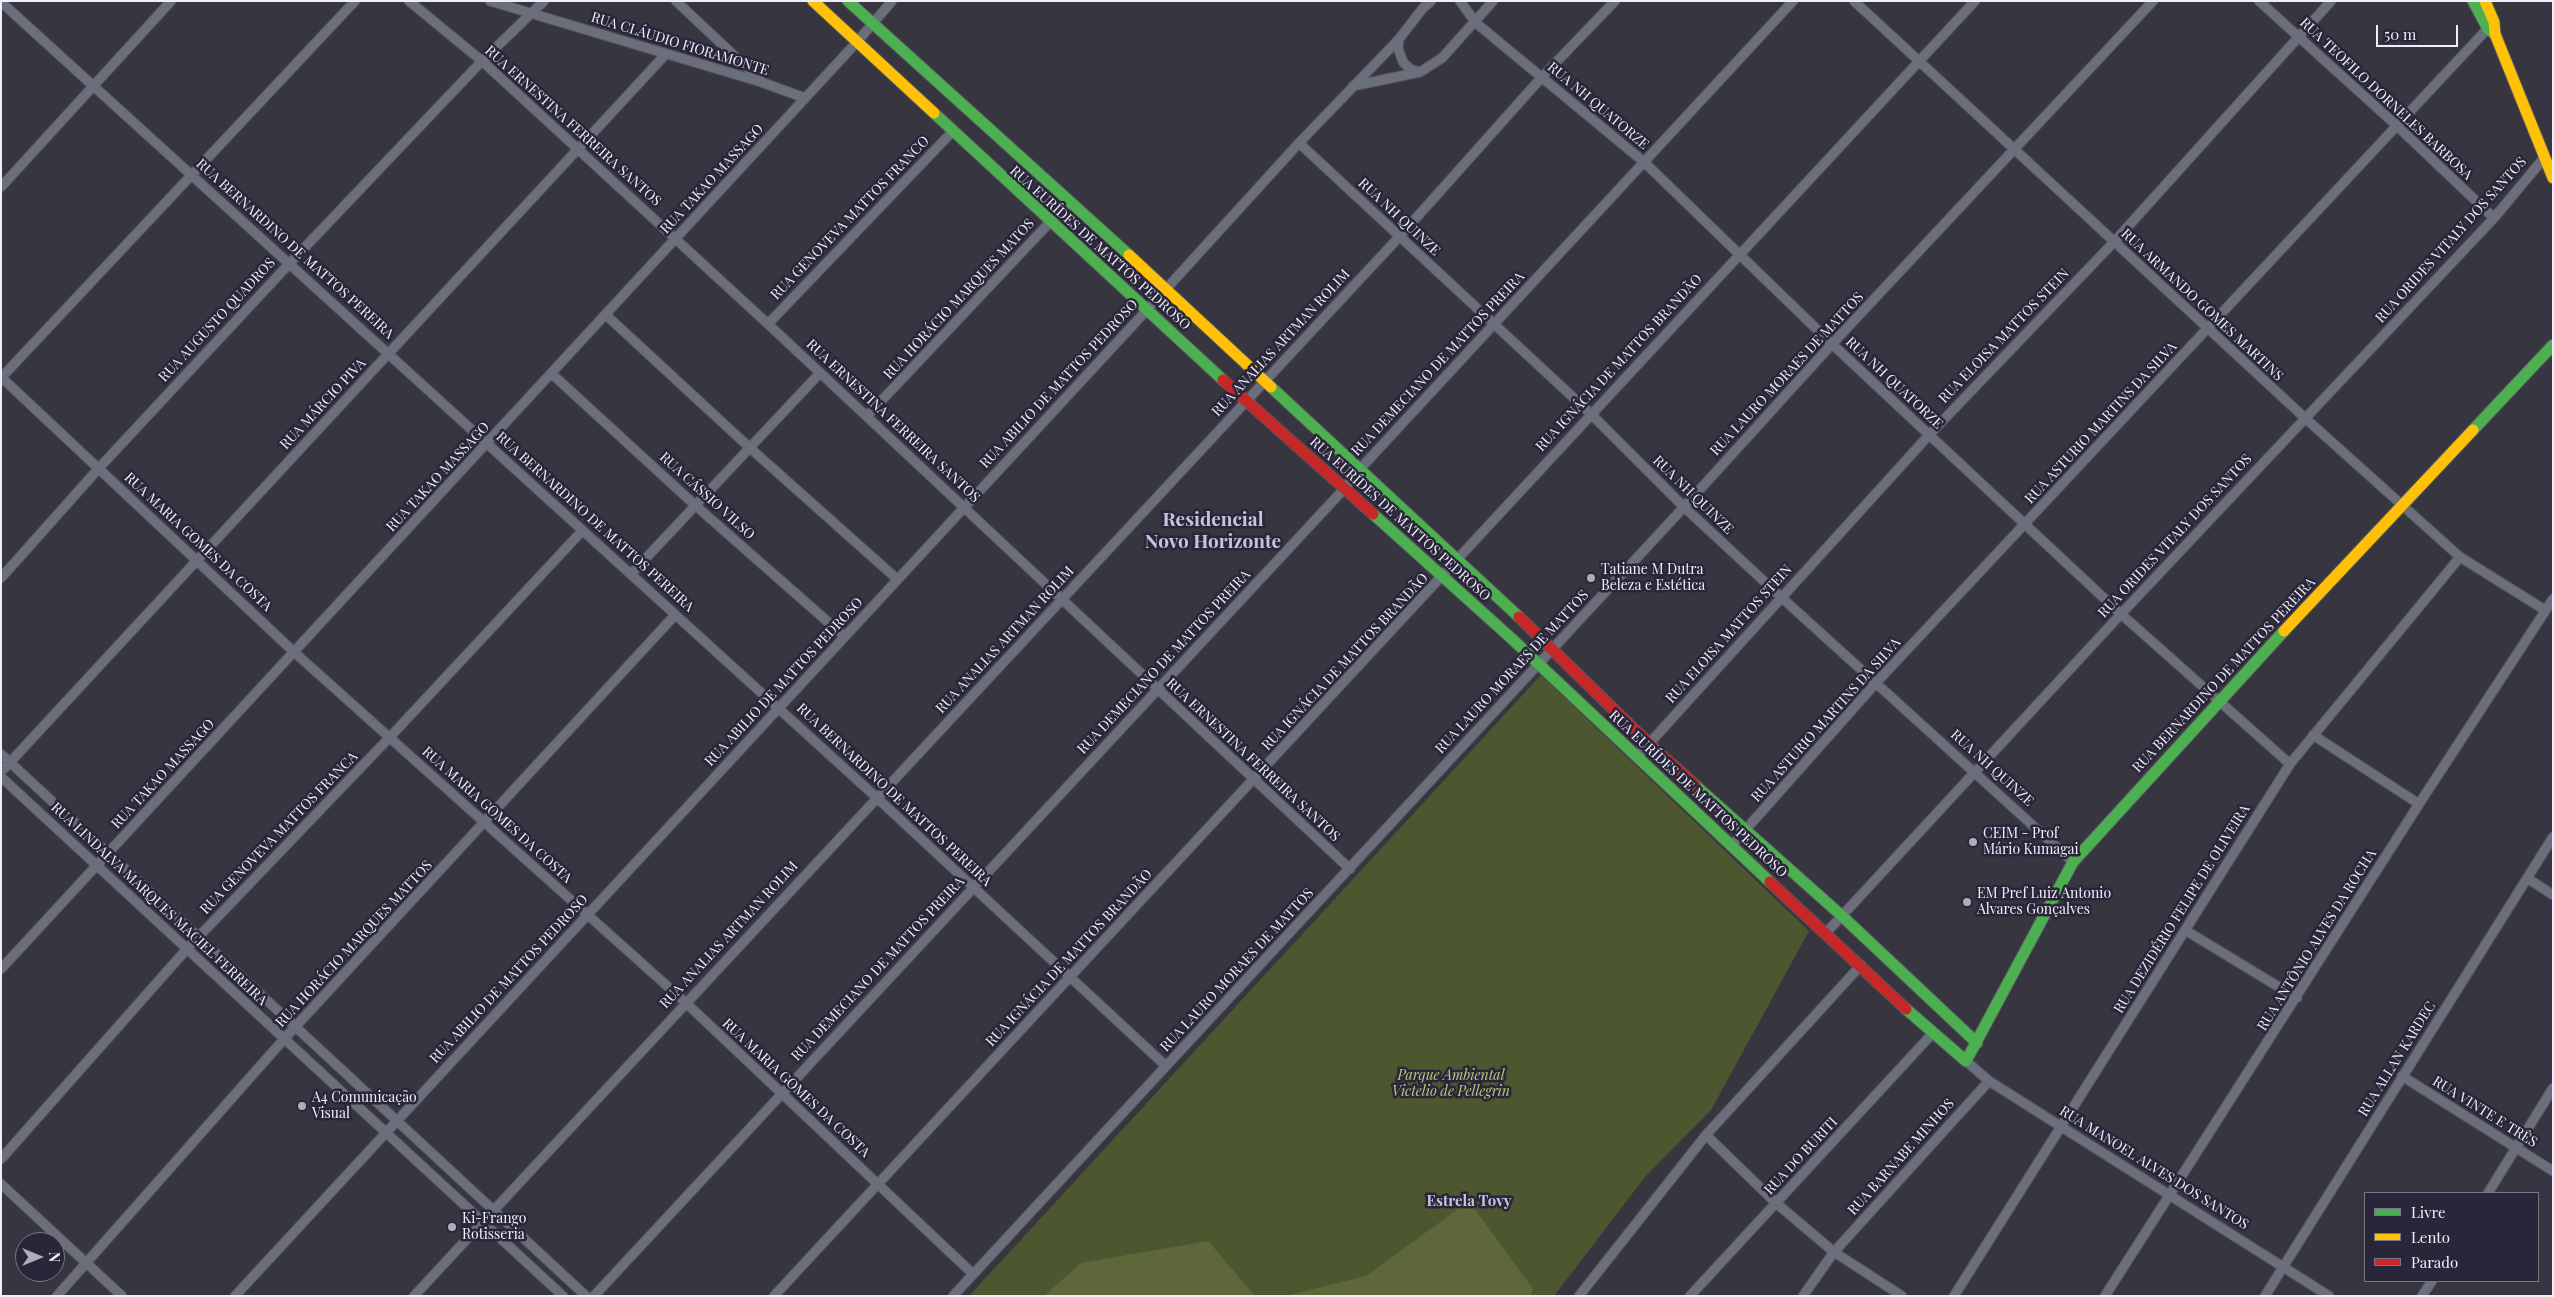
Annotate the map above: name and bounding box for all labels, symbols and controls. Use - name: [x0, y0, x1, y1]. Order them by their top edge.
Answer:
- street label: RUA CLÁUDIO FIORAMONTE: [589, 9, 771, 79]
- street label: RUA TEOFILO DORNELES BARBOSA: [2296, 14, 2476, 184]
- scale bar: [2379, 15, 2462, 47]
- text: 50 m: [2384, 24, 2416, 44]
- street label: RUA ERNESTINA FERREIRA SANTOS: [481, 42, 665, 210]
- street label: RUA NH QUATORZE: [1544, 59, 1652, 153]
- street label: RUA TAKAO MASSAGO: [657, 121, 767, 237]
- street label: RUA GENOVEVA MATTOS FRANCO: [767, 133, 933, 303]
- street label: RUA ORIDES VITALY DOS SANTOS: [2372, 154, 2530, 326]
- street label: RUA BERNARDINO DE MATTOS PEREIRA: [193, 156, 397, 342]
- street label: RUA EURÍDES DE MATTOS PEDROSO: [1006, 162, 1194, 334]
- street label: RUA NH QUINZE: [1355, 175, 1443, 259]
- street label: RUA HORÁCIO MARQUES MATOS: [880, 215, 1038, 383]
- street label: RUA ARMANDO GOMES MARTINS: [2118, 226, 2286, 384]
- street label: RUA AUGUSTO QUADROS: [155, 255, 279, 385]
- street label: RUA ELOISA MATTOS STEIN: [1935, 265, 2073, 407]
- street label: RUA ANALIAS ARTMAN ROLIM: [1208, 266, 1354, 420]
- street label: RUA DEMECIANO DE MATTOS PREIRA: [1348, 268, 1528, 460]
- street label: RUA IGNÁCIA DE MATTOS BRANDÃO: [1532, 271, 1706, 455]
- street label: RUA LAURO MORAES DE MATTOS: [1707, 289, 1867, 459]
- street label: RUA ABILIO DE MATTOS PEDROSO: [976, 296, 1142, 472]
- street label: RUA NH QUATORZE: [1842, 334, 1946, 432]
- street label: RUA ERNESTINA FERREIRA SANTOS: [803, 336, 983, 506]
- street label: RUA ASTURIO MARTINS DA SILVA: [2022, 339, 2180, 507]
- street label: RUA MÁRCIO PIVA: [277, 355, 369, 453]
- street label: RUA TAKAO MASSAGO: [383, 419, 493, 535]
- street label: RUA BERNARDINO DE MATTOS PEREIRA: [493, 429, 697, 615]
- street label: RUA EURÍDES DE MATTOS PEDROSO: [1306, 433, 1494, 605]
- street label: RUA CÁSSIO VILSO: [656, 449, 758, 543]
- street label: RUA ORIDES VITALY DOS SANTOS: [2095, 451, 2255, 621]
- street label: RUA NH QUINZE: [1649, 452, 1737, 538]
- street label: RUA MARIA GOMES DA COSTA: [121, 469, 275, 615]
- district label: Residencial Novo Horizonte: [1145, 509, 1281, 553]
- street label: RUA ELOISA MATTOS STEIN: [1662, 561, 1796, 707]
- place label: Tatiane M Dutra Beleza e Estética: [1601, 562, 1705, 594]
- street label: RUA ANALIAS ARTMAN ROLIM: [932, 563, 1078, 717]
- street label: RUA DEMECIANO DE MATTOS PREIRA: [1074, 566, 1254, 758]
- street label: RUA IGNÁCIA DE MATTOS BRANDÃO: [1258, 570, 1432, 754]
- marker: Tatiane M Dutra Beleza e Estética: [1585, 572, 1597, 584]
- street label: RUA BERNARDINO DE MATTOS PEREIRA: [2129, 574, 2319, 776]
- street label: RUA LAURO MORAES DE MATTOS: [1432, 587, 1592, 757]
- street label: RUA ABILIO DE MATTOS PEDROSO: [701, 594, 867, 770]
- street label: RUA ASTURIO MARTINS DA SILVA: [1748, 634, 1904, 806]
- street label: RUA ERNESTINA FERREIRA SANTOS: [1163, 675, 1343, 845]
- street label: RUA BERNARDINO DE MATTOS PEREIRA: [793, 700, 995, 890]
- street label: RUA EURÍDES DE MATTOS PEDROSO: [1606, 707, 1790, 881]
- street label: RUA TAKAO MASSAGO: [108, 716, 218, 832]
- street label: RUA NH QUINZE: [1947, 726, 2037, 810]
- street label: RUA MARIA GOMES DA COSTA: [419, 743, 575, 887]
- street label: RUA GENOVEVA MATTOS FRANCA: [197, 748, 361, 918]
- street label: RUA LINDALVA MARQUES MACIEL FERREIRA: [47, 799, 271, 1009]
- street label: RUA DEZIDÉRIO FELIPE DE OLIVEIRA: [2110, 802, 2254, 1016]
- place label: CEIM - Prof Mário Kumagai: [1983, 826, 2079, 859]
- marker: CEIM - Prof Mário Kumagai: [1967, 836, 1979, 848]
- street label: RUA ANTÔNIO ALVES DA ROCHA: [2254, 846, 2380, 1034]
- street label: RUA HORÁCIO MARQUES MATTOS: [272, 857, 436, 1031]
- street label: RUA ANALIAS ARTMAN ROLIM: [656, 858, 802, 1012]
- street label: RUA IGNÁCIA DE MATTOS BRANDÃO: [982, 866, 1156, 1050]
- street label: RUA DEMECIANO DE MATTOS PREIRA: [788, 873, 968, 1065]
- street label: RUA LAURO MORAES DE MATTOS: [1157, 885, 1317, 1055]
- place label: EM Pref Luiz Antonio Alvares Gonçalves: [1977, 886, 2111, 919]
- street label: RUA ABILIO DE MATTOS PEDROSO: [426, 891, 592, 1067]
- marker: EM Pref Luiz Antonio Alvares Gonçalves: [1961, 896, 1973, 908]
- street label: RUA ALLAN KARDEC: [2355, 998, 2439, 1120]
- street label: RUA MARIA GOMES DA COSTA: [719, 1015, 873, 1161]
- park label: Parque Ambiental Victelio de Pellegrin: [1392, 1068, 1510, 1100]
- street label: RUA VINTE E TRÊS: [2429, 1073, 2541, 1151]
- place label: A4 Comunicação Visual: [312, 1090, 417, 1122]
- street label: RUA BARNABE MINHOS: [1844, 1095, 1958, 1219]
- marker: A4 Comunicação Visual: [296, 1100, 308, 1112]
- street label: RUA MANOEL ALVES DOS SANTOS: [2056, 1103, 2252, 1233]
- street label: RUA DO BURITI: [1761, 1114, 1841, 1198]
- district label: Estrela Tovy: [1426, 1192, 1512, 1210]
- legend: [2364, 1192, 2539, 1282]
- text: Livre: [2411, 1202, 2446, 1222]
- place label: Ki-Frango Rotisseria: [462, 1211, 526, 1244]
- marker: Ki-Frango Rotisseria: [446, 1221, 458, 1233]
- text: Lento: [2411, 1227, 2450, 1247]
- north arrow: [15, 1232, 65, 1282]
- text: N: [45, 1252, 64, 1262]
- text: Parado: [2411, 1252, 2458, 1272]

